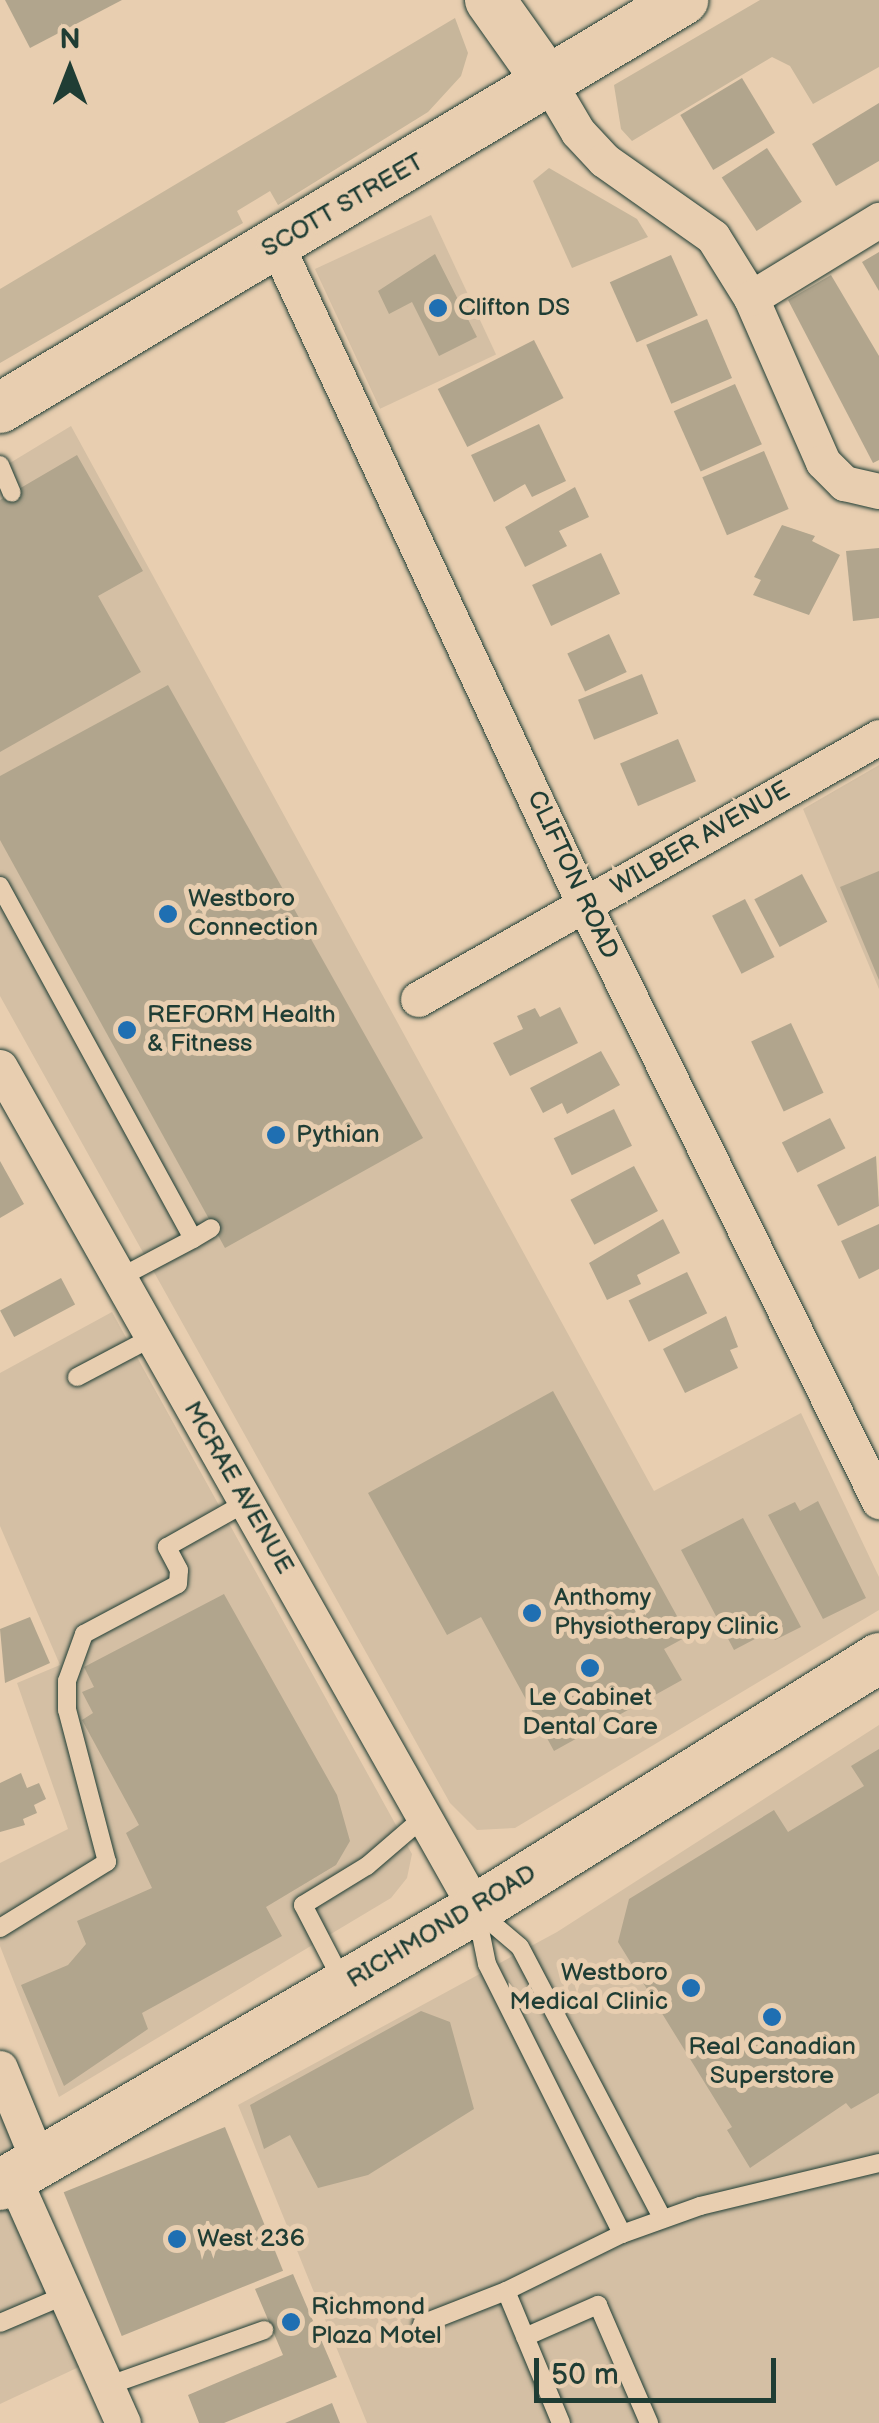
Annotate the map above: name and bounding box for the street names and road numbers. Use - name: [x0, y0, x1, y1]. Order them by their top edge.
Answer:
- street label: SCOTT STREET: [256, 147, 430, 265]
- street label: WILBER AVENUE: [606, 776, 796, 902]
- street label: CLIFTON ROAD: [520, 786, 624, 964]
- street label: MCRAE AVENUE: [176, 1396, 300, 1580]
- street label: RICHMOND ROAD: [342, 1859, 542, 1995]

